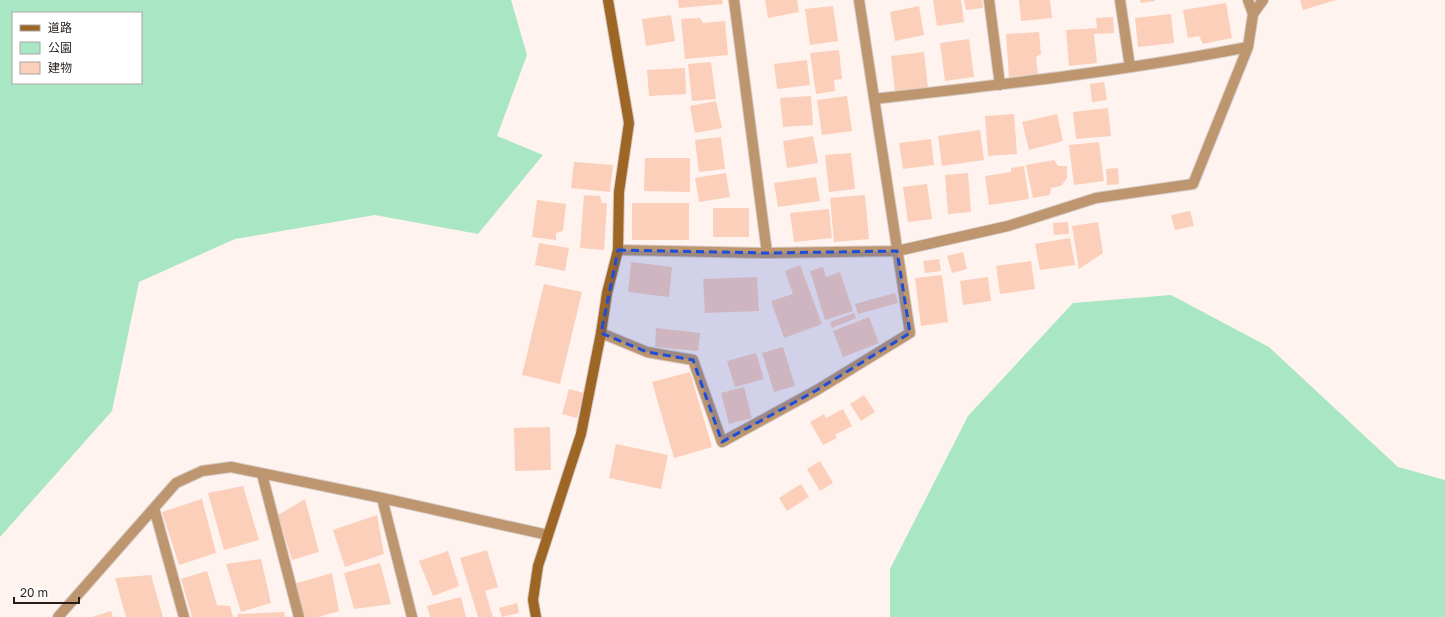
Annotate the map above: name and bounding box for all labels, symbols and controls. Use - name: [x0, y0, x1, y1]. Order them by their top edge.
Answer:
- legend: [12, 12, 142, 84]
- text: 道路: [48, 20, 72, 35]
- text: 公園: [48, 40, 72, 55]
- text: 建物: [48, 60, 72, 75]
- scale bar: [14, 579, 79, 605]
- text: 20 m: [20, 585, 48, 600]

